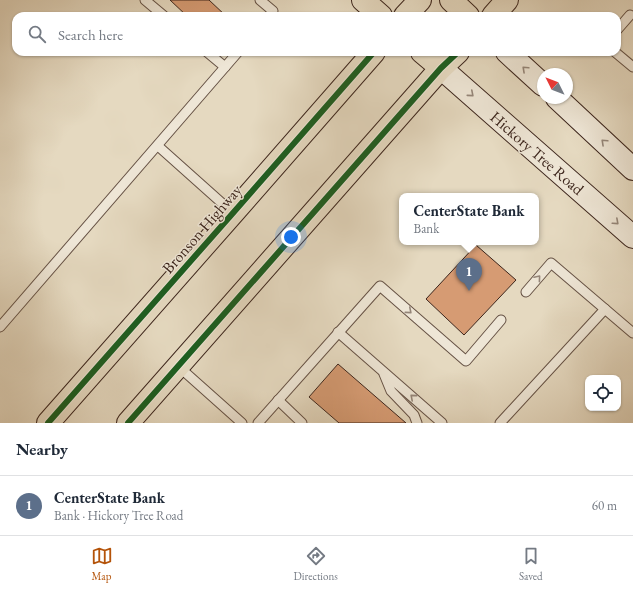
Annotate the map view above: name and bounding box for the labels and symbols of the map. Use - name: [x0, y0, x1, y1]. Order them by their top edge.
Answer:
- one-way arrow: [522, 66, 530, 73]
- north arrow: [537, 68, 573, 104]
- one-way arrow: [466, 89, 473, 96]
- street label: Hickory Tree Road: [486, 106, 589, 200]
- one-way arrow: [602, 140, 609, 147]
- street label: Bronson Highway: [158, 179, 247, 278]
- one-way arrow: [611, 217, 618, 224]
- your location: [281, 227, 301, 247]
- pin: 1: [456, 258, 482, 291]
- one-way arrow: [534, 275, 541, 282]
- one-way arrow: [405, 307, 412, 314]
- one-way arrow: [410, 395, 417, 402]

